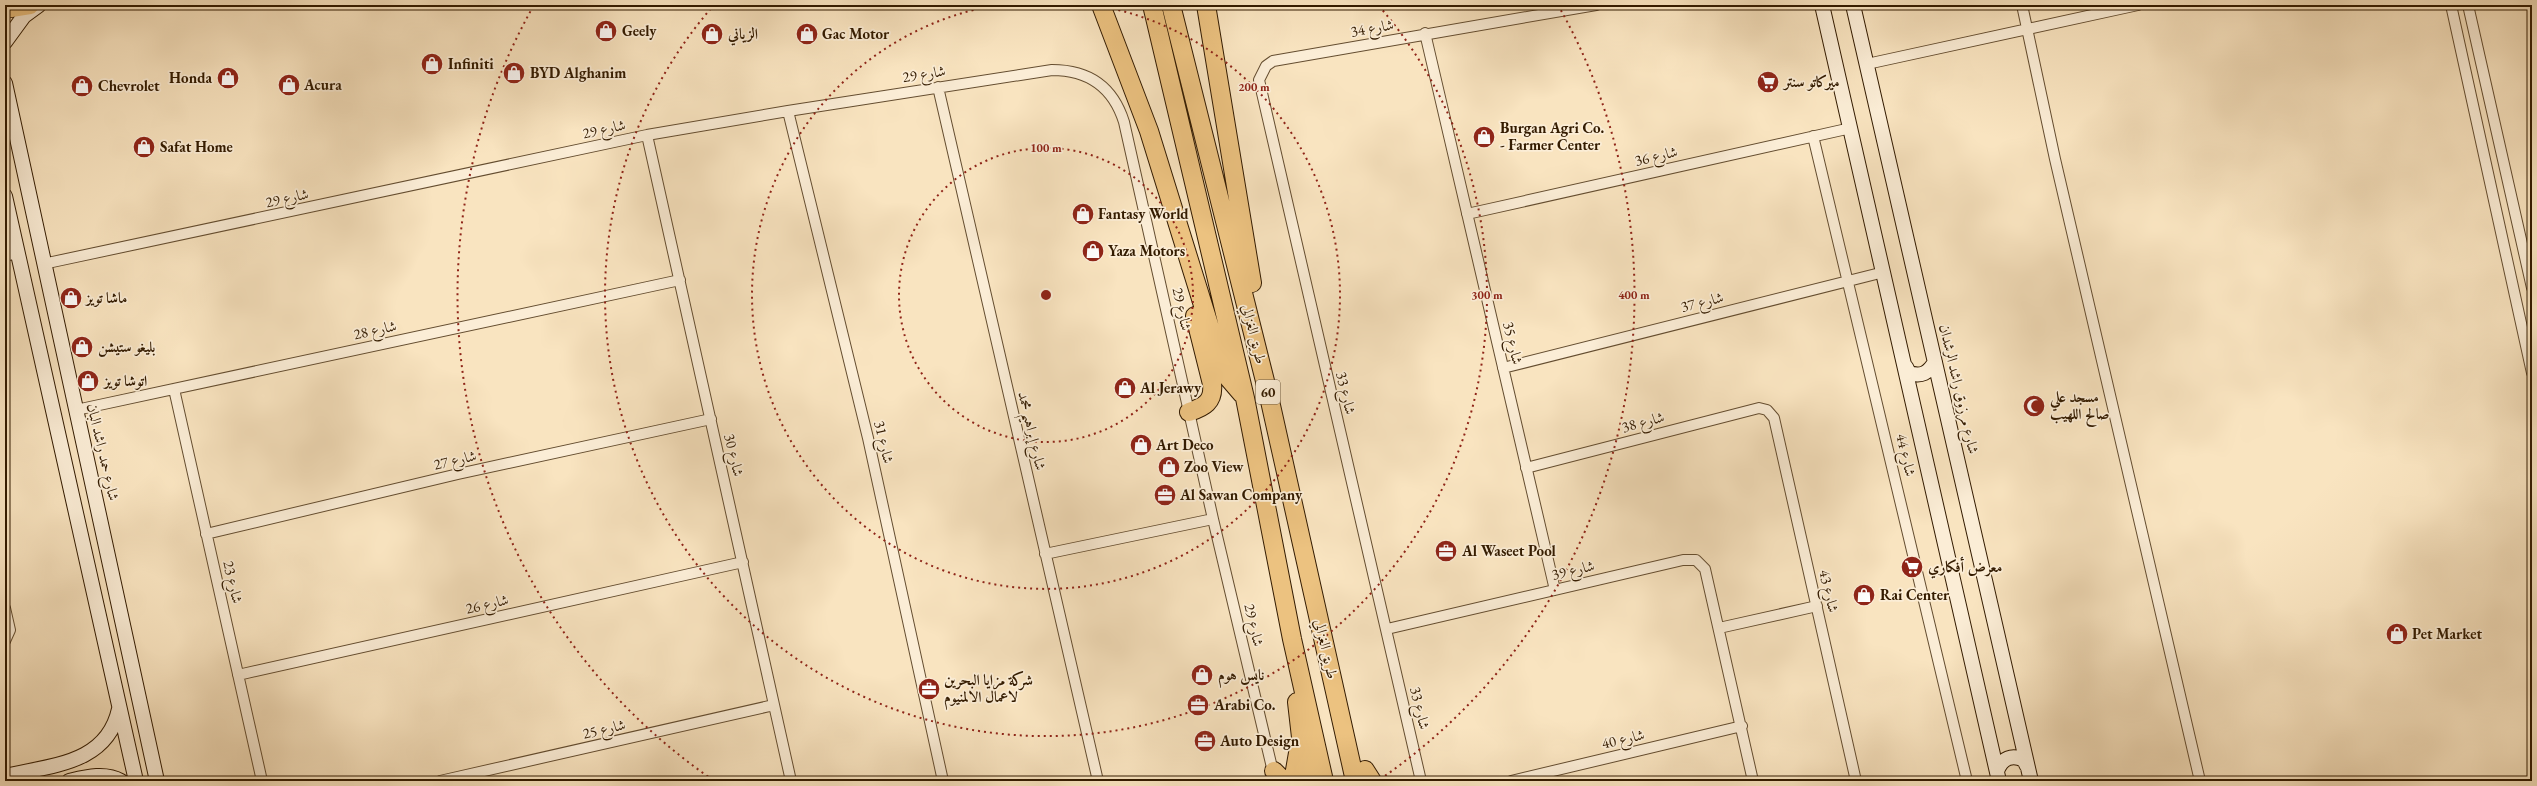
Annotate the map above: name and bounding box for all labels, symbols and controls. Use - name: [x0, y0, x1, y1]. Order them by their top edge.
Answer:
- street label: شارع 34: [1349, 14, 1396, 45]
- shop icon: Geely: [593, 18, 619, 44]
- place label: Geely: [622, 21, 657, 40]
- shop icon: الزياني: [699, 21, 725, 47]
- shop icon: Gac Motor: [794, 21, 820, 47]
- place label: الزياني: [727, 24, 758, 46]
- place label: Gac Motor: [822, 24, 890, 43]
- shop icon: Infiniti: [419, 51, 445, 77]
- place label: Infiniti: [448, 54, 494, 73]
- shop icon: BYD Alghanim: [501, 60, 527, 86]
- street label: شارع 29: [901, 61, 947, 90]
- place label: BYD Alghanim: [530, 63, 626, 82]
- shop icon: Honda: [215, 65, 241, 91]
- place label: Honda: [169, 68, 212, 87]
- supermarket icon: ميركاتو سنتر: [1755, 69, 1781, 95]
- shop icon: Acura: [276, 72, 302, 98]
- place label: ميركاتو سنتر: [1782, 72, 1840, 91]
- shop icon: Chevrolet: [69, 73, 95, 99]
- place label: Acura: [303, 75, 342, 94]
- place label: Chevrolet: [98, 76, 160, 95]
- text: 200 m: [1238, 79, 1270, 95]
- street label: شارع 29: [581, 115, 628, 146]
- place label: Burgan Agri Co. - Farmer Center: [1500, 118, 1604, 154]
- shop icon: Burgan Agri Co. - Farmer Center: [1471, 124, 1497, 150]
- shop icon: Safat Home: [131, 134, 157, 160]
- place label: Safat Home: [160, 137, 233, 156]
- text: 100 m: [1030, 140, 1062, 156]
- street label: شارع 36: [1633, 141, 1680, 174]
- street label: شارع 29: [264, 184, 311, 215]
- shop icon: Fantasy World: [1070, 201, 1096, 227]
- place label: Fantasy World: [1098, 204, 1189, 223]
- shop icon: Yaza Motors: [1080, 238, 1106, 264]
- place label: Yaza Motors: [1108, 241, 1185, 260]
- shop icon: ماشا تويز: [58, 285, 84, 311]
- street label: شارع 29: [1165, 286, 1196, 333]
- text: 300 m: [1471, 287, 1503, 303]
- text: 400 m: [1618, 287, 1650, 303]
- street label: شارع 37: [1678, 287, 1726, 320]
- place label: ماشا تويز: [84, 288, 127, 307]
- centre of rings: [1039, 288, 1053, 302]
- street label: طريق الغزالي: [1235, 302, 1271, 366]
- street label: شارع 28: [352, 316, 399, 347]
- street label: شارع 35: [1495, 320, 1528, 367]
- street label: شارع مرزوق راشد الرشدان: [1931, 322, 1984, 457]
- shop icon: بليغو ستيشن: [69, 334, 95, 360]
- place label: بليغو ستيشن: [98, 337, 155, 358]
- shop icon: اتوشا تويز: [75, 368, 101, 394]
- street label: شارع 33: [1328, 370, 1361, 417]
- place label: اتوشا تويز: [102, 371, 147, 390]
- shop icon: Al Jerawy: [1112, 375, 1138, 401]
- place label: Al Jerawy: [1139, 378, 1202, 397]
- road number: 60: [1256, 380, 1280, 404]
- place label: مسجد علي صالح اللهيب: [2049, 387, 2110, 427]
- street label: شارع إبراهيم محمد: [1008, 390, 1051, 473]
- mosque icon: مسجد علي صالح اللهيب: [2021, 393, 2047, 419]
- street label: شارع حمد راشد البان: [79, 401, 124, 503]
- street label: شارع 38: [1619, 407, 1667, 440]
- street label: شارع 31: [866, 419, 899, 466]
- street label: شارع 30: [716, 432, 749, 479]
- shop icon: Art Deco: [1128, 432, 1154, 458]
- street label: شارع 44: [1888, 432, 1921, 479]
- place label: Art Deco: [1155, 435, 1214, 454]
- street label: شارع 27: [432, 445, 479, 478]
- shop icon: Zoo View: [1156, 454, 1182, 480]
- place label: Zoo View: [1184, 457, 1244, 476]
- office icon: Al Sawan Company: [1152, 482, 1178, 508]
- place label: Al Sawan Company: [1179, 485, 1303, 504]
- office icon: Al Waseet Pool: [1433, 538, 1459, 564]
- place label: Al Waseet Pool: [1461, 541, 1556, 560]
- supermarket icon: معرض أفكاري: [1899, 554, 1925, 580]
- street label: شارع 39: [1550, 555, 1597, 588]
- place label: معرض أفكاري: [1928, 556, 2002, 579]
- street label: شارع 23: [215, 559, 248, 606]
- street label: شارع 43: [1811, 568, 1844, 615]
- shop icon: Rai Center: [1851, 582, 1877, 608]
- place label: Rai Center: [1880, 585, 1950, 604]
- street label: شارع 26: [464, 589, 511, 622]
- street label: شارع 29: [1236, 602, 1269, 649]
- street label: طريق الغزالي: [1307, 617, 1343, 681]
- shop icon: Pet Market: [2384, 621, 2410, 647]
- place label: Pet Market: [2412, 624, 2482, 643]
- shop icon: نايس هوم: [1189, 662, 1215, 688]
- place label: نايس هوم: [1218, 665, 1264, 688]
- place label: شركة مزايا البحرين لاعمال الالمنيوم: [944, 670, 1033, 710]
- office icon: شركة مزايا البحرين لاعمال الالمنيوم: [916, 676, 942, 702]
- street label: شارع 33: [1402, 685, 1435, 732]
- office icon: Arabi Co.: [1185, 692, 1211, 718]
- place label: Arabi Co.: [1213, 695, 1276, 714]
- street label: شارع 25: [581, 714, 628, 747]
- street label: شارع 40: [1600, 724, 1647, 757]
- office icon: Auto Design: [1192, 728, 1218, 754]
- place label: Auto Design: [1219, 731, 1300, 750]

